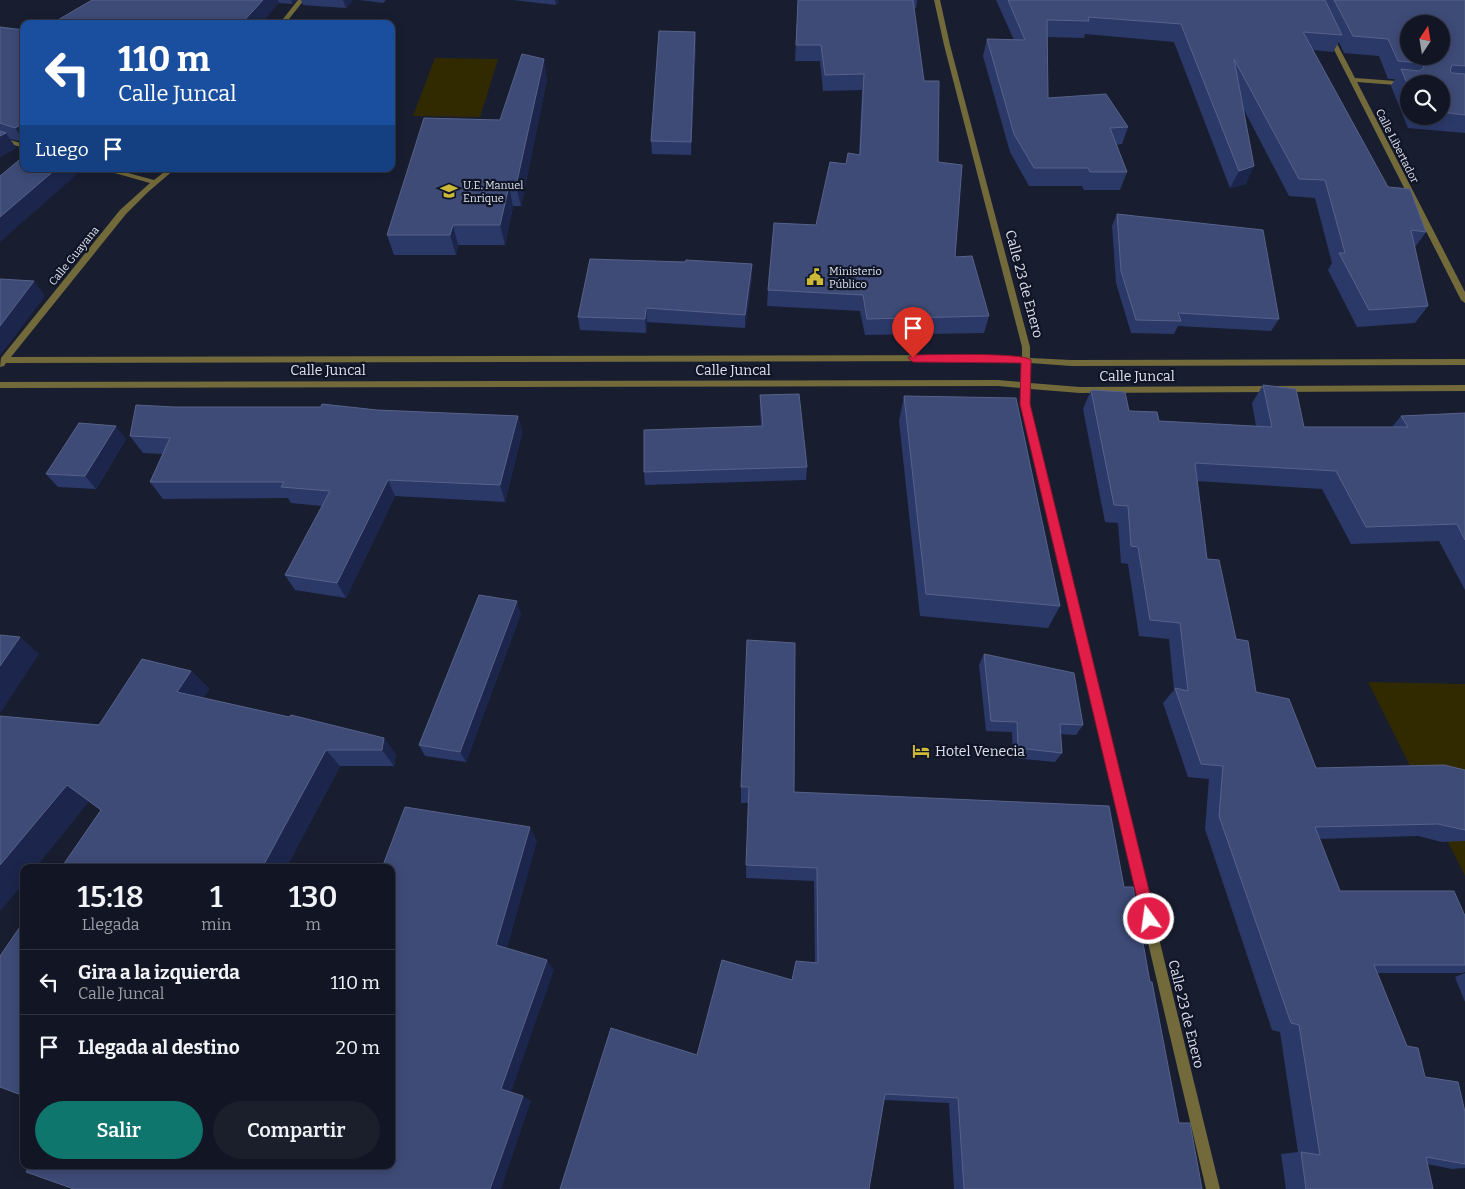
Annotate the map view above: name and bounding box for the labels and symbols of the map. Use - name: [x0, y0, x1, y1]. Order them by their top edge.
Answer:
- north arrow: [1400, 15, 1450, 65]
- street label: Calle Libertador: [1373, 107, 1421, 185]
- place label: U.E. Manuel Enrique: [463, 179, 524, 205]
- school or university icon: U.E. Manuel Enrique: [439, 181, 459, 201]
- street label: Calle Guayana: [46, 224, 102, 288]
- street label: Calle 23 de Enero: [1001, 228, 1047, 340]
- place label: Ministerio Público: [829, 265, 882, 291]
- public building icon: Ministerio Público: [805, 267, 825, 287]
- pin: [892, 307, 934, 358]
- street label: Calle Juncal: [290, 362, 366, 379]
- street label: Calle Juncal: [695, 362, 771, 379]
- street label: Calle Juncal: [1099, 368, 1175, 385]
- hotel icon: Hotel Venecia: [911, 741, 931, 761]
- place label: Hotel Venecia: [935, 743, 1025, 760]
- position arrow: [1122, 892, 1174, 944]
- street label: Calle 23 de Enero: [1164, 958, 1208, 1070]

